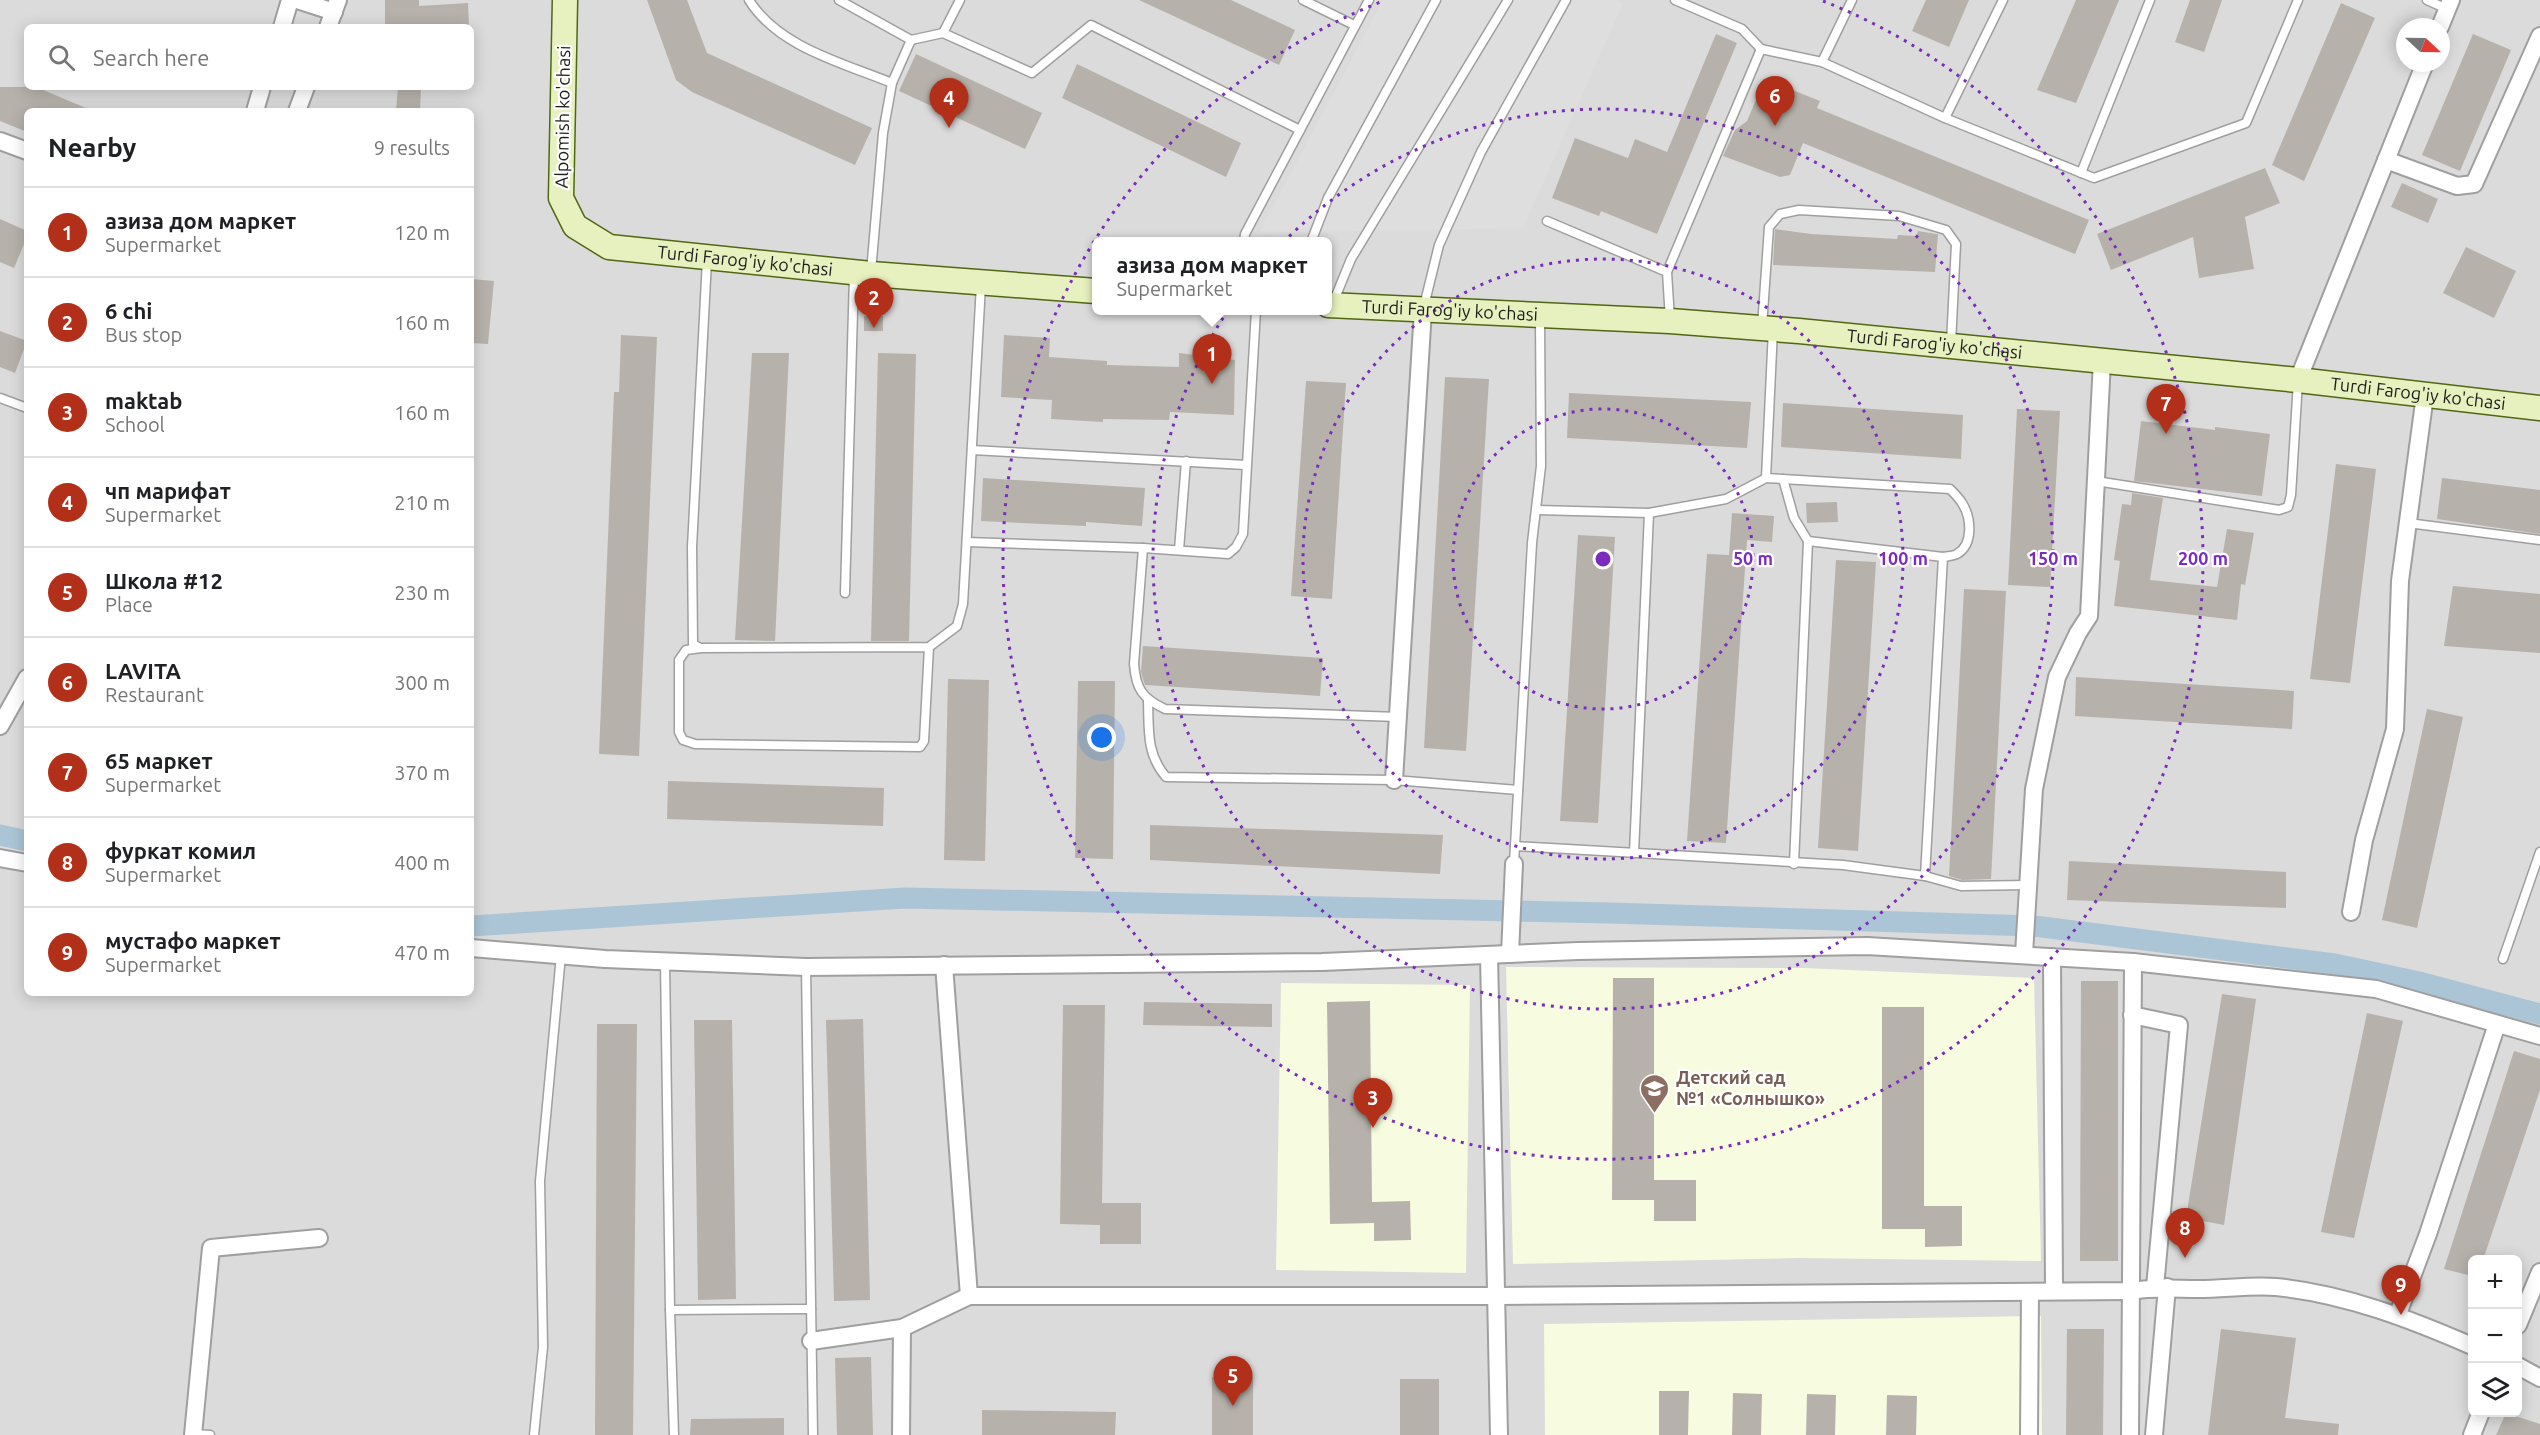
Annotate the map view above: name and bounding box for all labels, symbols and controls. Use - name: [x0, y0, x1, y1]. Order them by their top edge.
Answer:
- north arrow: [2396, 18, 2450, 72]
- search box: [24, 24, 474, 90]
- icon: search: [45, 41, 78, 74]
- text: Search here: [93, 45, 209, 70]
- street label: Alpomish ko'chasi: [551, 45, 573, 189]
- pin: 6: [1756, 76, 1794, 126]
- pin: 4: [930, 78, 968, 128]
- text: Nearby: [48, 133, 136, 162]
- text: 9 results: [374, 136, 450, 159]
- text: азиза дом маркет: [105, 208, 296, 233]
- text: 1: [62, 221, 73, 244]
- text: 120 m: [394, 221, 450, 244]
- text: Supermarket: [105, 233, 221, 256]
- popup: [1092, 237, 1332, 315]
- street label: Turdi Farog'iy ko'chasi: [656, 241, 834, 279]
- text: азиза дом маркет: [1116, 252, 1308, 277]
- text: Supermarket: [1116, 277, 1232, 300]
- pin: 2: [854, 278, 894, 328]
- street label: Turdi Farog'iy ko'chasi: [1361, 296, 1538, 324]
- text: 6 chi: [105, 298, 152, 323]
- text: 2: [62, 311, 73, 334]
- text: 160 m: [394, 311, 450, 334]
- text: Bus stop: [105, 323, 182, 346]
- street label: Turdi Farog'iy ko'chasi: [1846, 325, 2023, 362]
- pin: 1: [1192, 334, 1232, 384]
- street label: Turdi Farog'iy ko'chasi: [2329, 373, 2507, 413]
- pin: 7: [2146, 384, 2186, 434]
- text: maktab: [105, 388, 182, 413]
- text: 3: [62, 401, 73, 424]
- text: 160 m: [394, 401, 450, 424]
- text: School: [105, 413, 165, 436]
- text: чп марифат: [105, 478, 231, 503]
- text: 4: [62, 491, 73, 514]
- text: 210 m: [394, 491, 450, 514]
- text: Supermarket: [105, 503, 221, 526]
- text: 50 m: [1733, 548, 1773, 568]
- text: 100 m: [1878, 548, 1928, 568]
- text: 150 m: [2028, 548, 2078, 568]
- text: 200 m: [2178, 548, 2228, 568]
- centre of rings: [1593, 549, 1613, 569]
- text: Школа #12: [105, 568, 223, 593]
- text: 5: [62, 581, 73, 604]
- text: 230 m: [394, 581, 450, 604]
- text: Place: [105, 593, 153, 616]
- text: LAVITA: [105, 658, 181, 683]
- text: 6: [62, 671, 73, 694]
- text: 300 m: [394, 671, 450, 694]
- text: Restaurant: [105, 683, 204, 706]
- your location: [1087, 723, 1116, 752]
- text: 65 маркет: [105, 748, 213, 773]
- text: 7: [62, 761, 73, 784]
- text: 370 m: [394, 761, 450, 784]
- text: Supermarket: [105, 773, 221, 796]
- text: фуркат комил: [105, 838, 256, 863]
- text: 8: [62, 851, 73, 874]
- text: 400 m: [394, 851, 450, 874]
- text: Supermarket: [105, 863, 221, 886]
- text: мустафо маркет: [105, 928, 281, 953]
- text: 9: [62, 941, 73, 964]
- text: 470 m: [394, 941, 450, 964]
- text: Supermarket: [105, 953, 221, 976]
- place label: Детский сад №1 «Солнышко»: [1676, 1067, 1825, 1108]
- school or university icon: Детский сад №1 «Солнышко»: [1639, 1072, 1671, 1114]
- pin: 3: [1354, 1078, 1392, 1128]
- pin: 8: [2166, 1208, 2204, 1258]
- map controls: [2468, 1255, 2522, 1417]
- button: +: [2468, 1255, 2522, 1309]
- pin: 9: [2382, 1266, 2420, 1315]
- button: −: [2468, 1309, 2522, 1363]
- pin: 5: [1214, 1356, 1252, 1406]
- button: layers: [2468, 1363, 2522, 1417]

